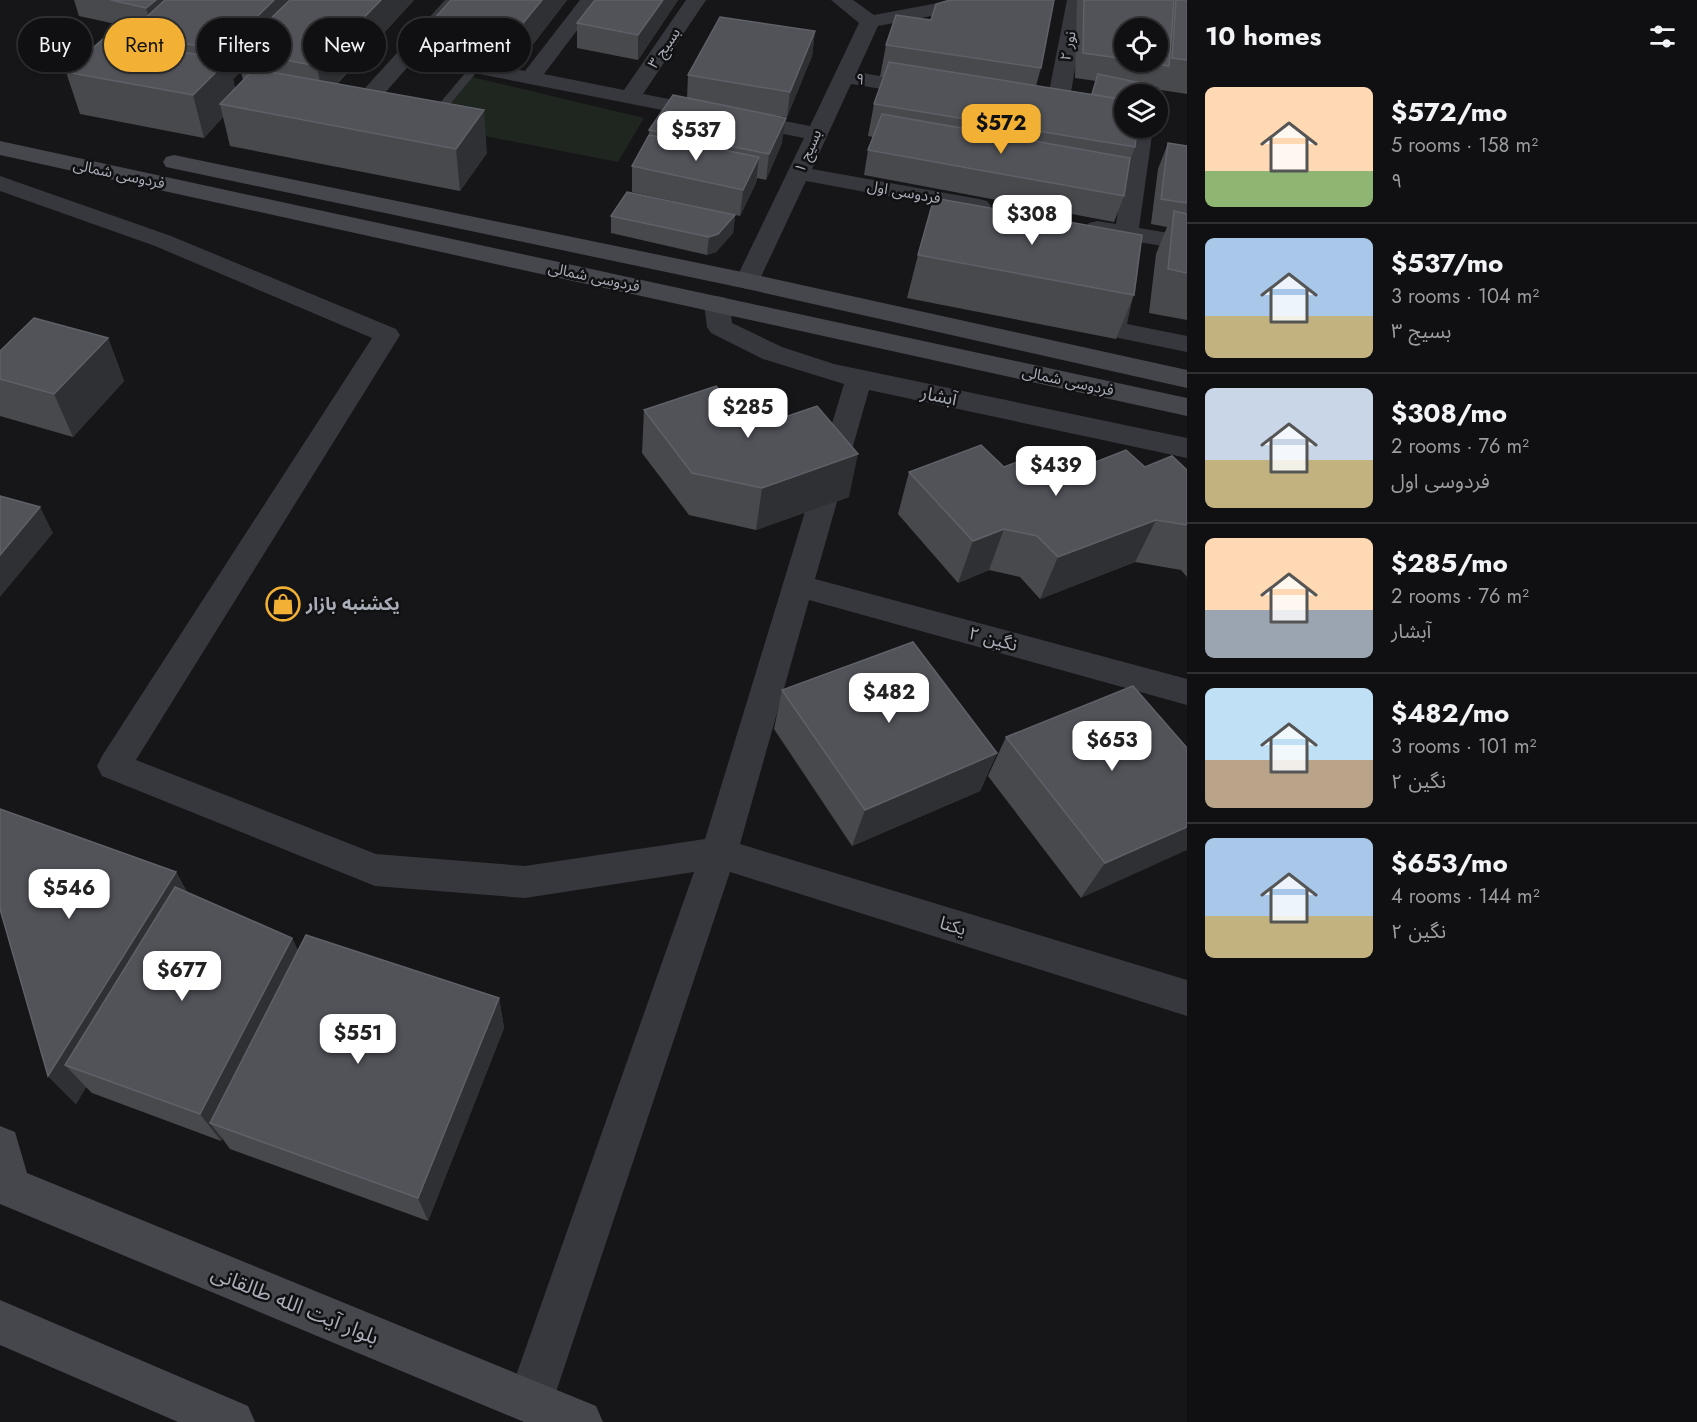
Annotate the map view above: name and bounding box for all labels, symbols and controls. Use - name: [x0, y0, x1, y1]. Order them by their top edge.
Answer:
- text: 10 homes: [1205, 17, 1321, 55]
- chip: Buy: [18, 18, 92, 72]
- chip: Rent: [104, 18, 185, 72]
- chip: Filters: [197, 18, 291, 72]
- chip: New: [303, 18, 386, 72]
- chip: Apartment: [398, 18, 531, 72]
- map controls: [1114, 18, 1168, 138]
- button: locate: [1114, 18, 1168, 72]
- icon: filters: [1646, 20, 1679, 53]
- street label: بسیج ۳: [642, 23, 687, 73]
- street label: نور ۲: [1054, 29, 1082, 63]
- street label: ۹: [854, 67, 866, 91]
- button: layers: [1114, 84, 1168, 138]
- text: $572/mo: [1391, 93, 1507, 131]
- pin: $572: [965, 104, 1037, 155]
- text: $572: [976, 109, 1026, 138]
- pin: $537: [660, 111, 732, 162]
- icon: home: [1253, 111, 1325, 183]
- text: $537: [671, 116, 721, 145]
- street label: بسیج ۱: [789, 126, 828, 177]
- text: 5 rooms · 158 m²: [1391, 131, 1538, 160]
- street label: فردوسی شمالی: [71, 154, 167, 194]
- text: ۹: [1391, 166, 1402, 195]
- street label: فردوسی اول: [866, 175, 943, 209]
- pin: $308: [996, 195, 1068, 246]
- text: $308: [1007, 200, 1057, 229]
- text: $537/mo: [1391, 244, 1503, 282]
- street label: فردوسی شمالی: [546, 257, 642, 297]
- icon: home: [1253, 262, 1325, 334]
- text: 3 rooms · 104 m²: [1391, 282, 1539, 311]
- text: بسیج ۳: [1391, 317, 1451, 346]
- street label: فردوسی شمالی: [1020, 361, 1116, 401]
- street label: آبشار: [918, 379, 960, 413]
- pin: $285: [712, 388, 784, 439]
- text: $285: [723, 393, 774, 422]
- text: $308/mo: [1391, 394, 1507, 432]
- icon: home: [1253, 412, 1325, 484]
- text: 2 rooms · 76 m²: [1391, 432, 1529, 461]
- pin: $439: [1020, 446, 1092, 497]
- text: $439: [1030, 451, 1082, 480]
- text: فردوسی اول: [1391, 467, 1490, 496]
- text: $285/mo: [1391, 544, 1508, 582]
- icon: home: [1253, 562, 1325, 634]
- text: 2 rooms · 76 m²: [1391, 582, 1529, 611]
- shop icon: یکشنبه بازار: [265, 586, 301, 622]
- place label: یکشنبه بازار: [305, 591, 400, 617]
- text: آبشار: [1391, 617, 1431, 646]
- street label: نگین ۲: [966, 620, 1020, 658]
- pin: $482: [853, 673, 925, 724]
- text: $482: [863, 678, 915, 707]
- text: $482/mo: [1391, 694, 1509, 732]
- icon: home: [1253, 712, 1325, 784]
- pin: $653: [1076, 721, 1148, 772]
- text: $653: [1086, 726, 1138, 755]
- text: 3 rooms · 101 m²: [1391, 732, 1537, 761]
- text: نگین ۲: [1391, 767, 1446, 796]
- text: $653/mo: [1391, 844, 1508, 882]
- icon: home: [1253, 862, 1325, 934]
- pin: $546: [33, 869, 105, 920]
- text: $546: [43, 874, 95, 903]
- text: 4 rooms · 144 m²: [1391, 882, 1540, 911]
- street label: یکتا: [937, 910, 969, 942]
- text: نگین ۲: [1391, 917, 1446, 946]
- pin: $677: [146, 951, 218, 1002]
- text: $677: [157, 956, 207, 985]
- pin: $551: [322, 1014, 394, 1065]
- text: $551: [334, 1019, 382, 1048]
- street label: بلوار آیت الله طالقانی: [207, 1258, 383, 1352]

